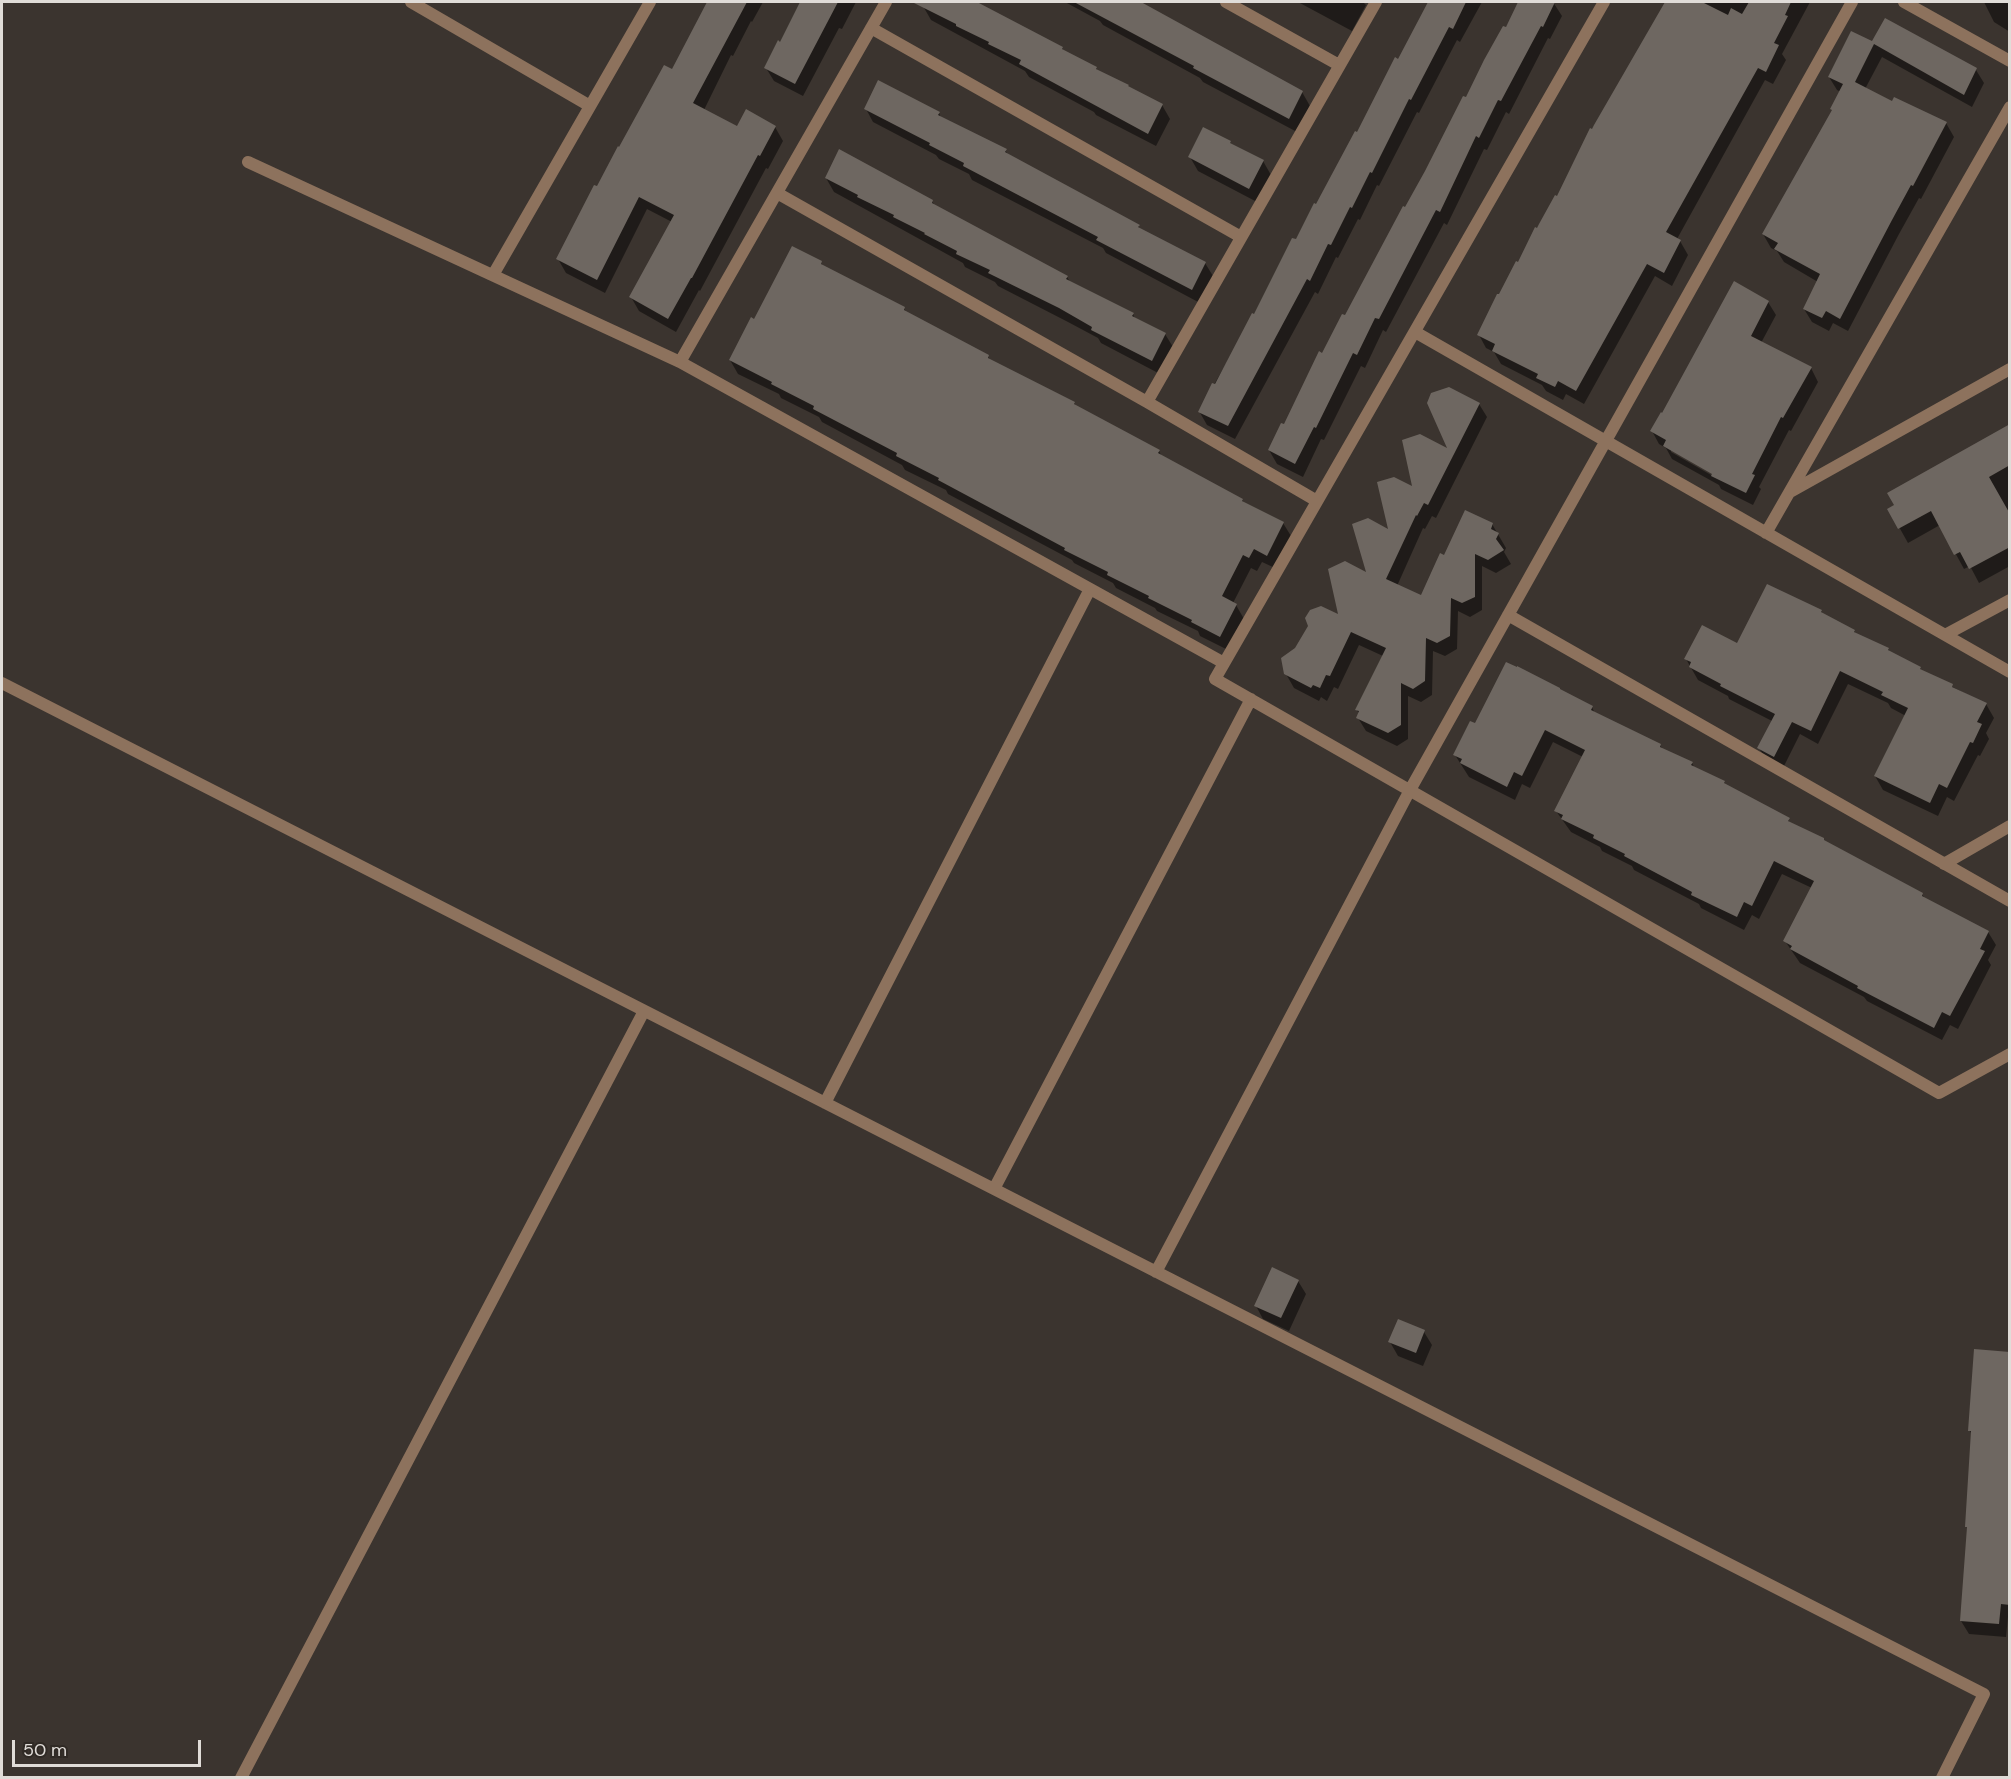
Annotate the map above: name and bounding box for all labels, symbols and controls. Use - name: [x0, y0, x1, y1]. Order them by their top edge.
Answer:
- scale bar: [15, 1728, 204, 1766]
- text: 50 m: [23, 1738, 67, 1762]

